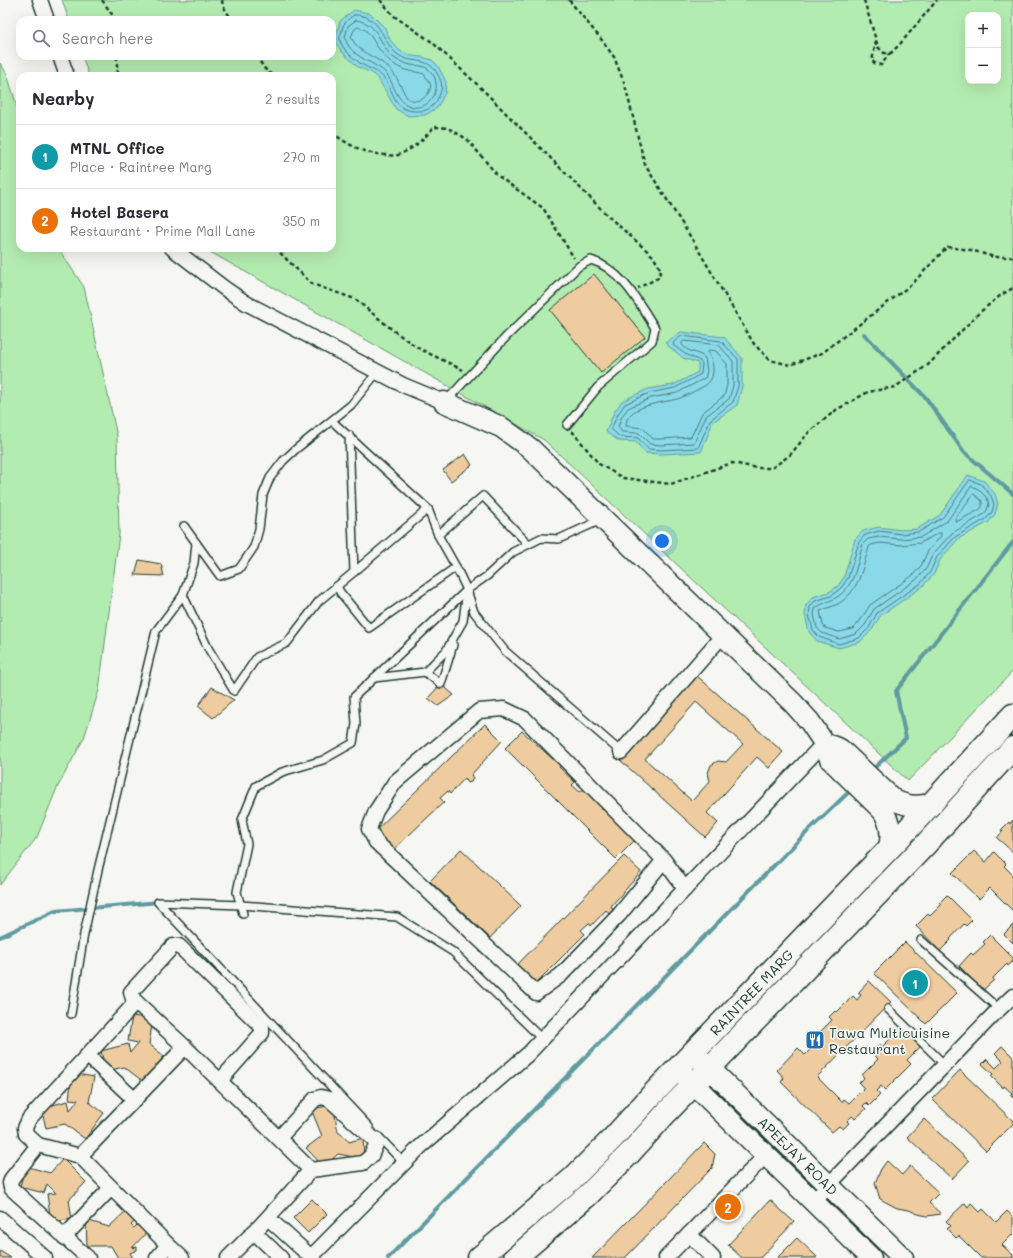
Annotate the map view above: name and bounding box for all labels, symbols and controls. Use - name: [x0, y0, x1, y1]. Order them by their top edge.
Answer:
- map controls: [965, 12, 1001, 84]
- button: +: [965, 12, 1001, 48]
- search box: [16, 16, 336, 60]
- icon: search: [30, 27, 52, 49]
- text: Search here: [62, 28, 153, 48]
- button: −: [965, 48, 1001, 84]
- text: Nearby: [32, 87, 94, 109]
- text: 2 results: [265, 90, 320, 107]
- text: MTNL Office: [70, 138, 165, 158]
- text: 1: [42, 148, 48, 165]
- text: 270 m: [283, 148, 320, 165]
- text: Place · Raintree Marg: [70, 158, 212, 175]
- text: Hotel Basera: [70, 202, 169, 222]
- text: 2: [41, 212, 49, 229]
- text: 350 m: [282, 212, 320, 229]
- text: Restaurant · Prime Mall Lane: [70, 222, 256, 239]
- your location: [652, 531, 672, 551]
- street label: RAINTREE MARG: [705, 945, 797, 1039]
- pin: 1: [902, 968, 928, 998]
- place label: Tawa Multicuisine Restaurant: [829, 1023, 950, 1058]
- restaurant icon: Tawa Multicuisine Restaurant: [804, 1029, 826, 1051]
- street label: APEEJAY ROAD: [754, 1112, 842, 1199]
- pin: 2: [715, 1192, 741, 1222]

